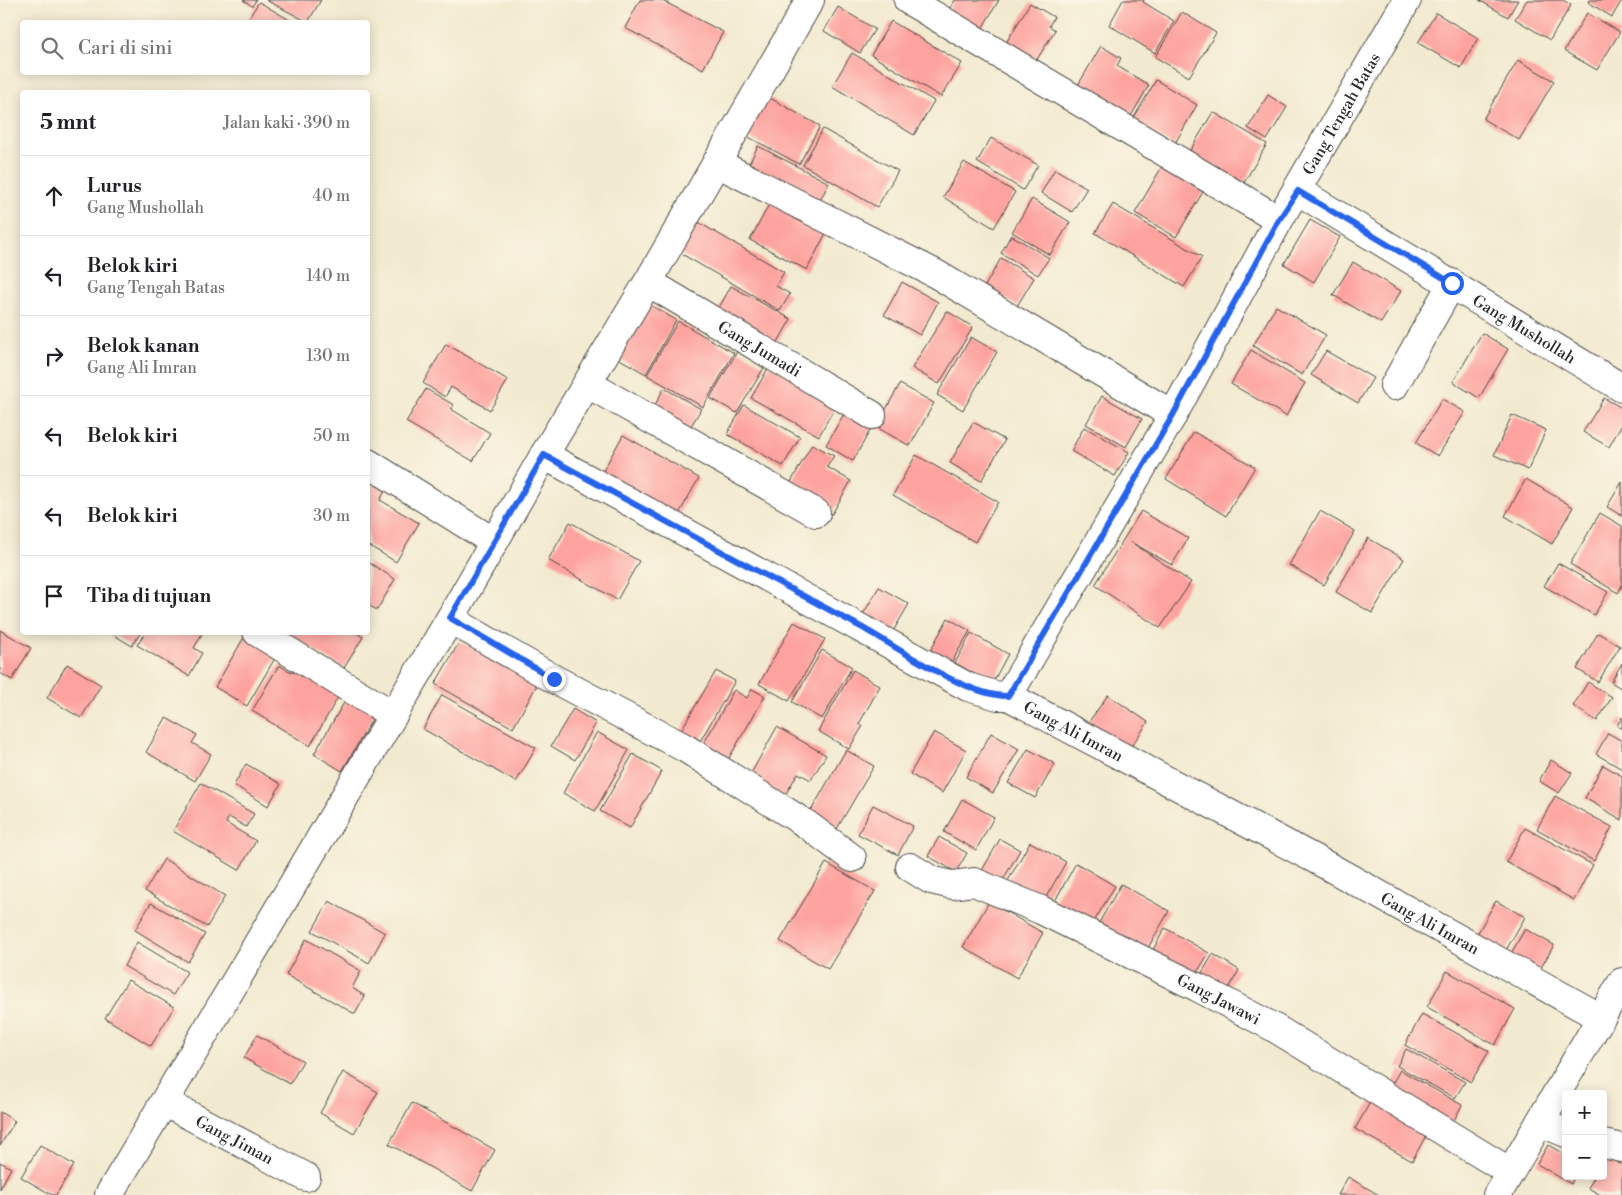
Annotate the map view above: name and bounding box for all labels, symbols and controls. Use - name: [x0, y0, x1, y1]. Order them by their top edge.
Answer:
- search box: [20, 20, 370, 75]
- icon: search: [38, 34, 66, 62]
- text: Cari di sini: [78, 36, 173, 60]
- street label: Gang Tengah Batas: [1298, 49, 1385, 179]
- text: 5 mnt: [40, 110, 96, 136]
- text: Jalan kaki · 390 m: [223, 113, 350, 133]
- text: Lurus: [87, 174, 142, 198]
- icon: ahead: [40, 182, 68, 210]
- text: 40 m: [313, 186, 350, 206]
- text: Gang Mushollah: [87, 198, 204, 218]
- text: Belok kiri: [87, 254, 177, 278]
- icon: left: [40, 262, 68, 290]
- text: 140 m: [306, 266, 350, 286]
- route start: [1441, 272, 1464, 295]
- text: Gang Tengah Batas: [87, 278, 225, 298]
- street label: Gang Mushollah: [1469, 291, 1579, 369]
- street label: Gang Jumadi: [714, 317, 805, 382]
- text: Belok kanan: [87, 334, 200, 358]
- icon: right: [40, 342, 68, 370]
- text: 130 m: [306, 346, 350, 366]
- text: Gang Ali Imran: [87, 358, 197, 378]
- icon: left: [40, 422, 68, 450]
- text: Belok kiri: [87, 424, 177, 448]
- text: 50 m: [313, 426, 350, 446]
- icon: left: [40, 502, 68, 530]
- text: Belok kiri: [87, 504, 177, 528]
- text: 30 m: [313, 506, 350, 526]
- icon: arrive: [40, 582, 68, 610]
- text: Tiba di tujuan: [87, 584, 211, 608]
- route end: [543, 668, 566, 691]
- street label: Gang Ali Imran: [1020, 697, 1127, 767]
- street label: Gang Ali Imran: [1377, 888, 1483, 960]
- street label: Gang Jawawi: [1174, 970, 1264, 1030]
- map controls: [1562, 1090, 1607, 1180]
- button: +: [1562, 1090, 1607, 1135]
- street label: Gang Jiman: [192, 1111, 277, 1169]
- button: −: [1562, 1135, 1607, 1180]

